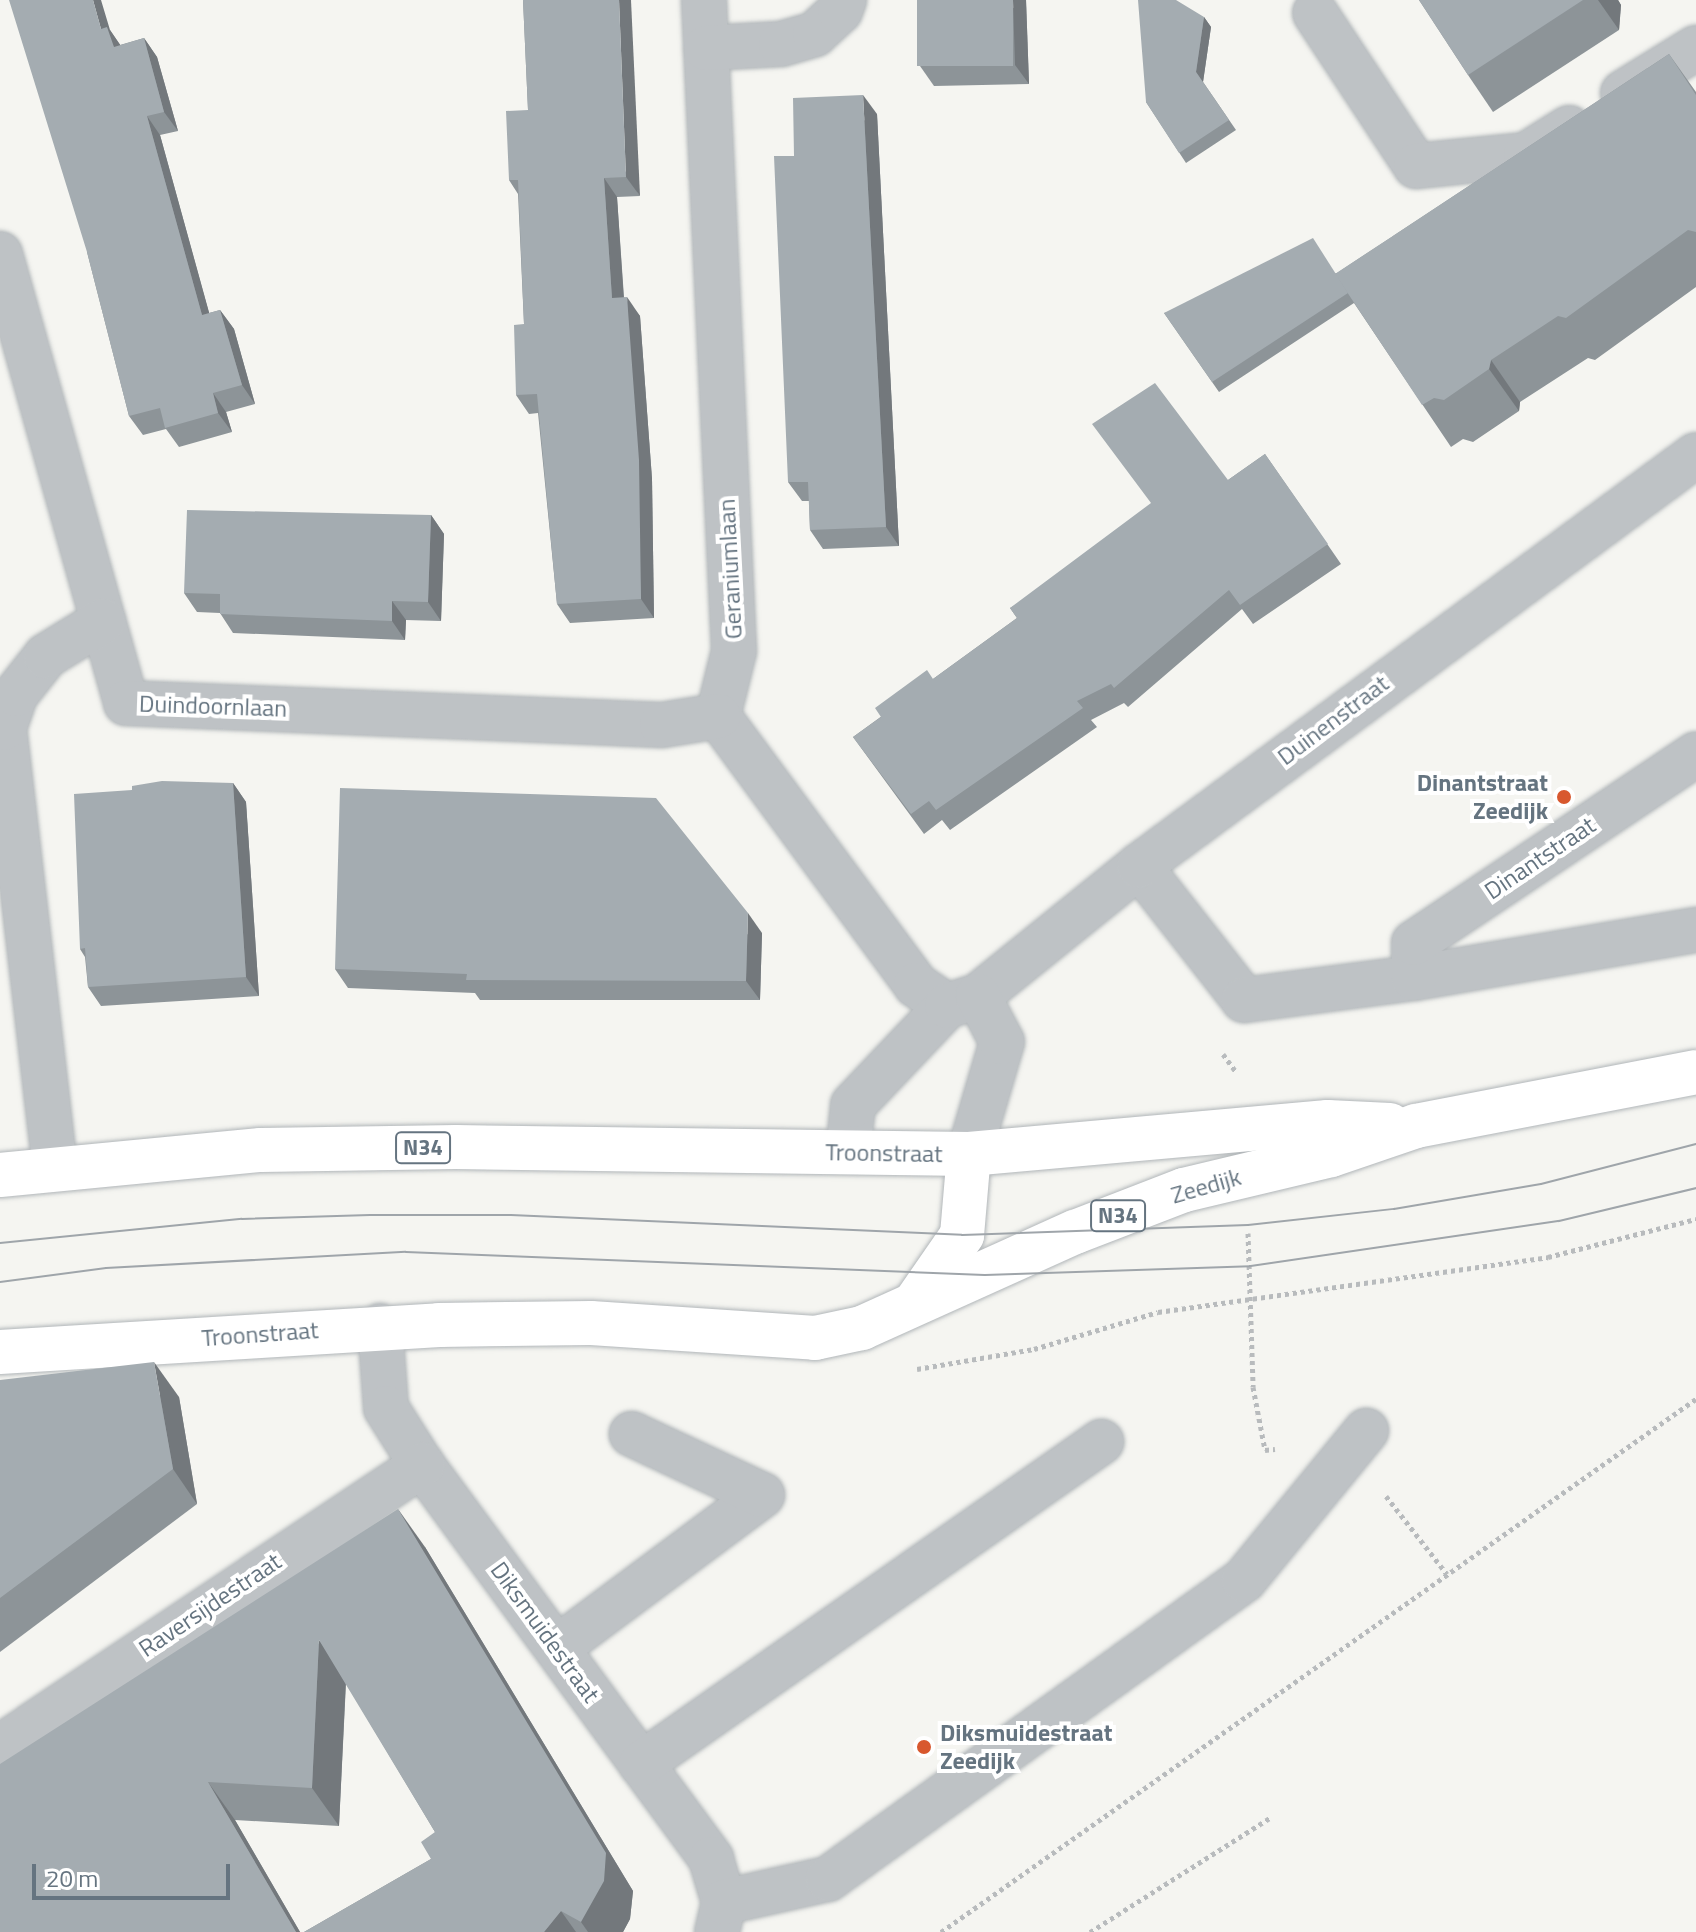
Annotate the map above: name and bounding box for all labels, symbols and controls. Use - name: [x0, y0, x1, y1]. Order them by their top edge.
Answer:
- street label: Geraniumlaan: [712, 498, 748, 640]
- street label: Duinenstraat: [1272, 669, 1394, 771]
- street label: Duindoornlaan: [139, 689, 287, 723]
- place label: Dinantstraat Zeedijk: [1417, 769, 1548, 825]
- marker: Dinantstraat Zeedijk: [1555, 788, 1573, 806]
- street label: Dinantstraat: [1479, 810, 1601, 906]
- road number: N34: [395, 1130, 451, 1166]
- street label: Troonstraat: [825, 1138, 943, 1168]
- street label: Zeedijk: [1168, 1162, 1244, 1210]
- road number: N34: [1090, 1198, 1146, 1234]
- street label: Troonstraat: [201, 1316, 319, 1352]
- street label: Raversijdestraat: [133, 1547, 287, 1663]
- street label: Diksmuidestraat: [484, 1556, 606, 1708]
- place label: Diksmuidestraat Zeedijk: [940, 1719, 1112, 1775]
- marker: Diksmuidestraat Zeedijk: [915, 1738, 933, 1756]
- scale bar: [36, 1848, 234, 1898]
- text: 20 m: [46, 1860, 98, 1896]

